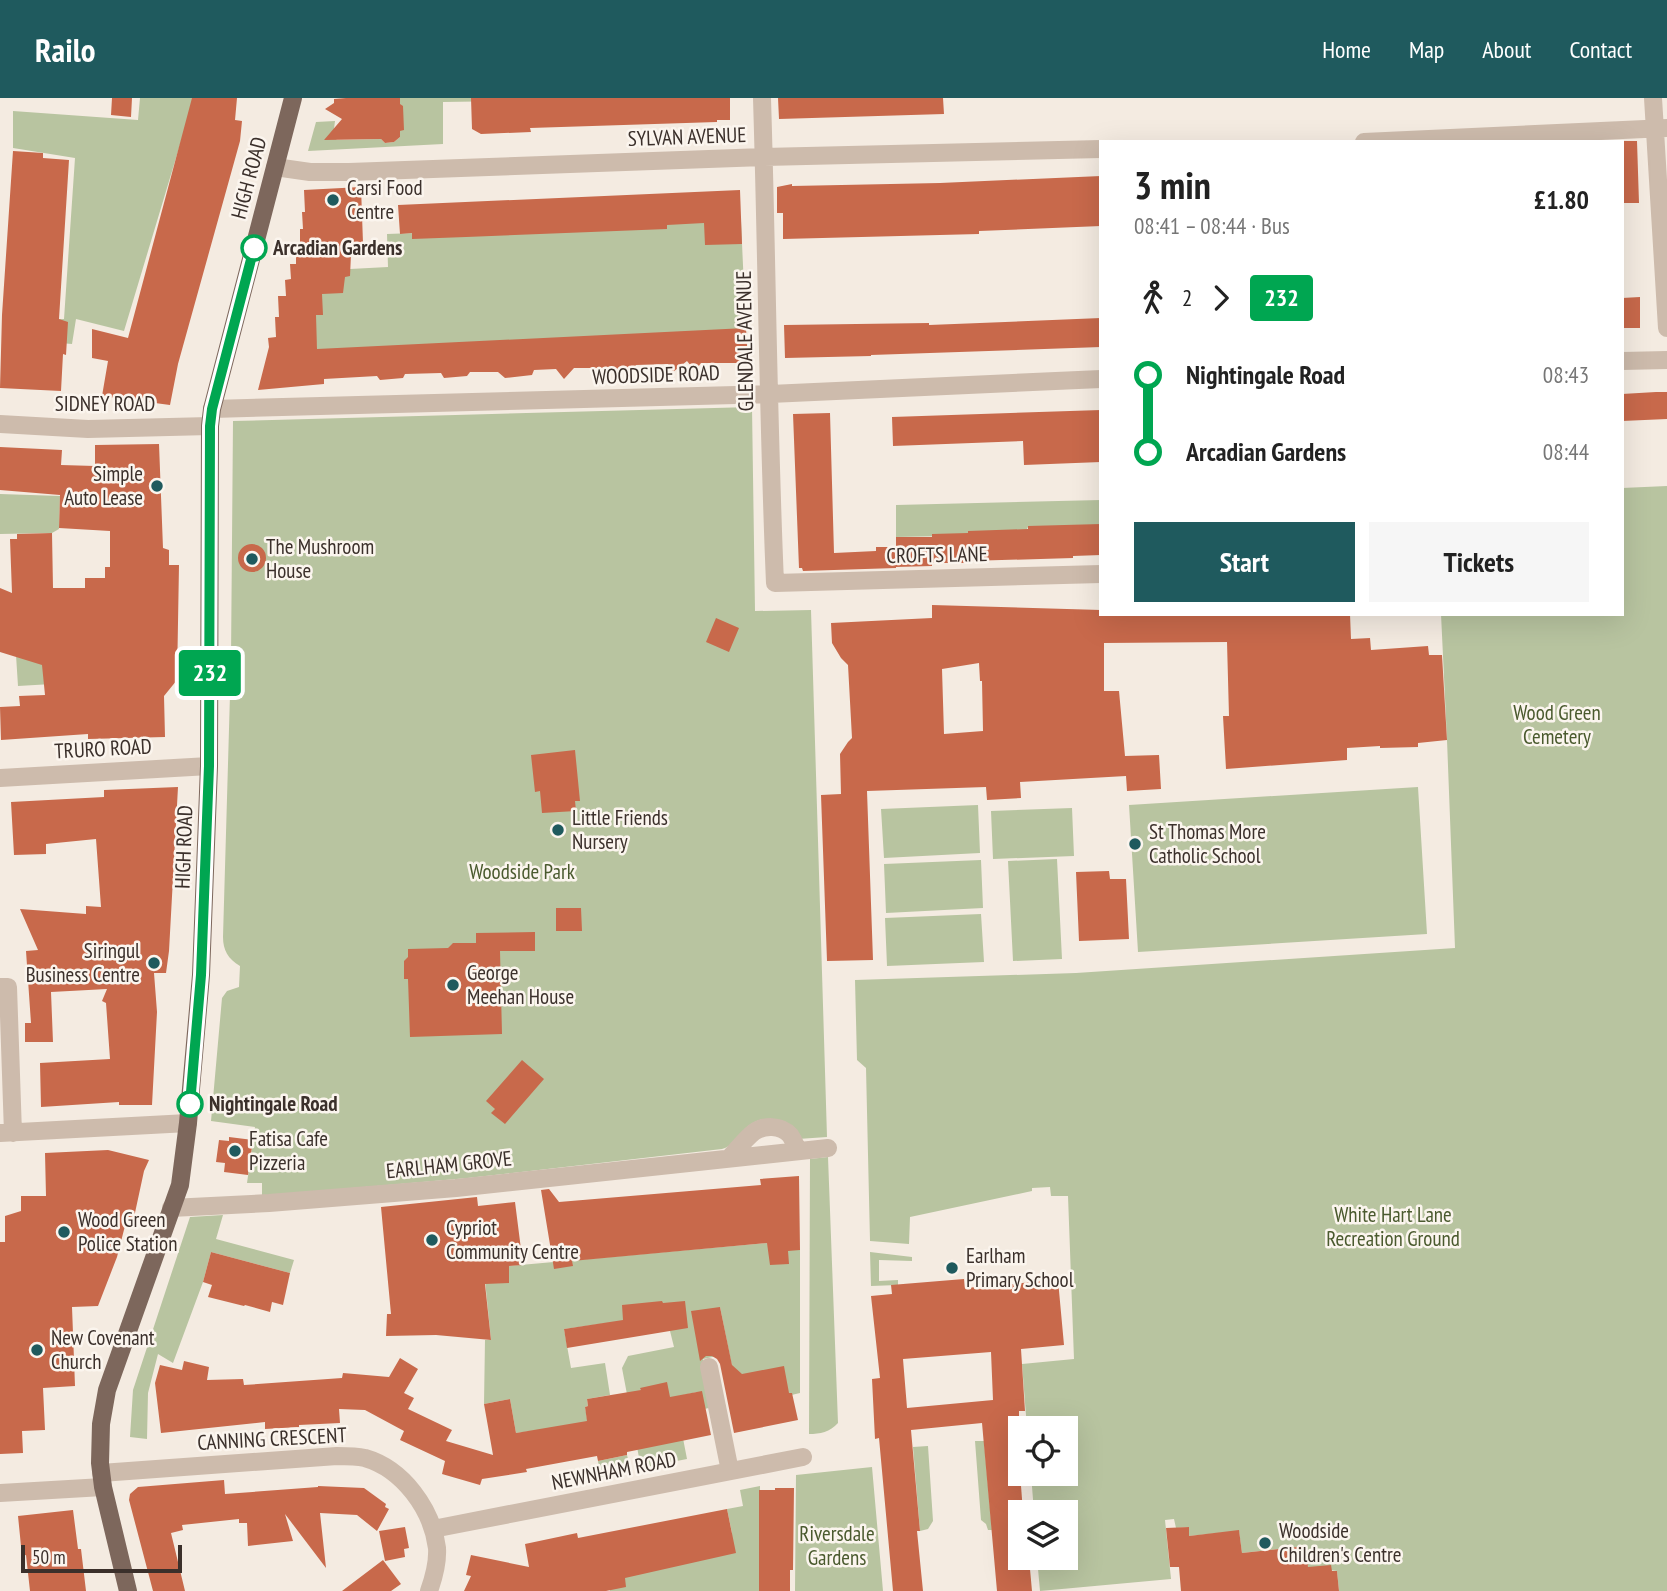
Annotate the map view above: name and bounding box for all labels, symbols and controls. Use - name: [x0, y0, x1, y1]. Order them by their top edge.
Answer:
- text: Railo: [35, 28, 95, 71]
- text: Home: [1322, 34, 1371, 65]
- text: Map: [1409, 34, 1444, 65]
- text: About: [1482, 34, 1531, 65]
- text: Contact: [1569, 34, 1632, 65]
- street label: SYLVAN AVENUE: [627, 121, 747, 152]
- street label: HIGH ROAD: [225, 134, 272, 222]
- text: 3 min: [1134, 160, 1211, 209]
- place label: Carsi Food Centre: [347, 174, 423, 225]
- text: £1.80: [1534, 183, 1589, 216]
- marker: Carsi Food Centre: [325, 192, 341, 208]
- text: 08:41 – 08:44 · Bus: [1134, 211, 1290, 240]
- place label: Arcadian Gardens: [272, 234, 402, 261]
- marker: Arcadian Gardens: [241, 235, 267, 261]
- street label: GLENDALE AVENUE: [730, 270, 759, 412]
- icon: walk: [1134, 279, 1172, 317]
- icon: forward: [1202, 279, 1240, 317]
- text: 232: [1264, 282, 1299, 313]
- text: 2: [1182, 283, 1192, 312]
- text: Nightingale Road: [1186, 358, 1345, 391]
- street label: WOODSIDE ROAD: [592, 359, 720, 390]
- text: 08:43: [1543, 360, 1589, 389]
- street label: SIDNEY ROAD: [55, 390, 155, 417]
- text: Arcadian Gardens: [1186, 435, 1346, 468]
- text: 08:44: [1543, 437, 1589, 466]
- place label: Simple Auto Lease: [64, 460, 143, 511]
- marker: Simple Auto Lease: [149, 478, 165, 494]
- button: Start: [1134, 522, 1355, 602]
- button: Tickets: [1369, 522, 1589, 602]
- place label: The Mushroom House: [266, 533, 374, 584]
- street label: CROFTS LANE: [886, 540, 988, 569]
- marker: The Mushroom House: [244, 551, 260, 567]
- line badge: 232: [170, 650, 250, 696]
- text: 232: [193, 657, 227, 688]
- park label: Wood Green Cemetery: [1513, 699, 1601, 750]
- street label: TRURO ROAD: [54, 732, 152, 765]
- place label: Little Friends Nursery: [572, 804, 668, 855]
- street label: HIGH ROAD: [169, 805, 198, 889]
- place label: St Thomas More Catholic School: [1149, 818, 1266, 869]
- marker: Little Friends Nursery: [550, 822, 566, 838]
- marker: St Thomas More Catholic School: [1127, 836, 1143, 852]
- park label: Woodside Park: [469, 858, 575, 885]
- place label: Siringul Business Centre: [26, 937, 140, 988]
- marker: Siringul Business Centre: [146, 955, 162, 971]
- place label: George Meehan House: [467, 959, 574, 1010]
- marker: George Meehan House: [445, 977, 461, 993]
- place label: Nightingale Road: [209, 1090, 338, 1117]
- marker: Nightingale Road: [177, 1091, 203, 1117]
- place label: Fatisa Cafe Pizzeria: [249, 1125, 328, 1176]
- marker: Fatisa Cafe Pizzeria: [227, 1143, 243, 1159]
- street label: EARLHAM GROVE: [385, 1144, 513, 1185]
- park label: White Hart Lane Recreation Ground: [1326, 1201, 1460, 1252]
- place label: Wood Green Police Station: [78, 1206, 177, 1257]
- place label: Cypriot Community Centre: [446, 1214, 579, 1265]
- marker: Wood Green Police Station: [56, 1224, 72, 1240]
- marker: Cypriot Community Centre: [424, 1232, 440, 1248]
- place label: Earlham Primary School: [966, 1242, 1074, 1293]
- marker: Earlham Primary School: [944, 1260, 960, 1276]
- place label: New Covenant Church: [51, 1324, 155, 1375]
- marker: New Covenant Church: [29, 1342, 45, 1358]
- map controls: [1008, 1416, 1078, 1570]
- button: locate: [1008, 1416, 1078, 1486]
- street label: CANNING CRESCENT: [197, 1421, 348, 1456]
- street label: NEWNHAM ROAD: [549, 1445, 678, 1496]
- button: layers: [1008, 1500, 1078, 1570]
- place label: Woodside Children's Centre: [1279, 1517, 1401, 1568]
- park label: Riversdale Gardens: [799, 1520, 875, 1571]
- marker: Woodside Children's Centre: [1257, 1535, 1273, 1551]
- scale bar: [21, 1542, 182, 1574]
- text: 50 m: [32, 1545, 66, 1569]

